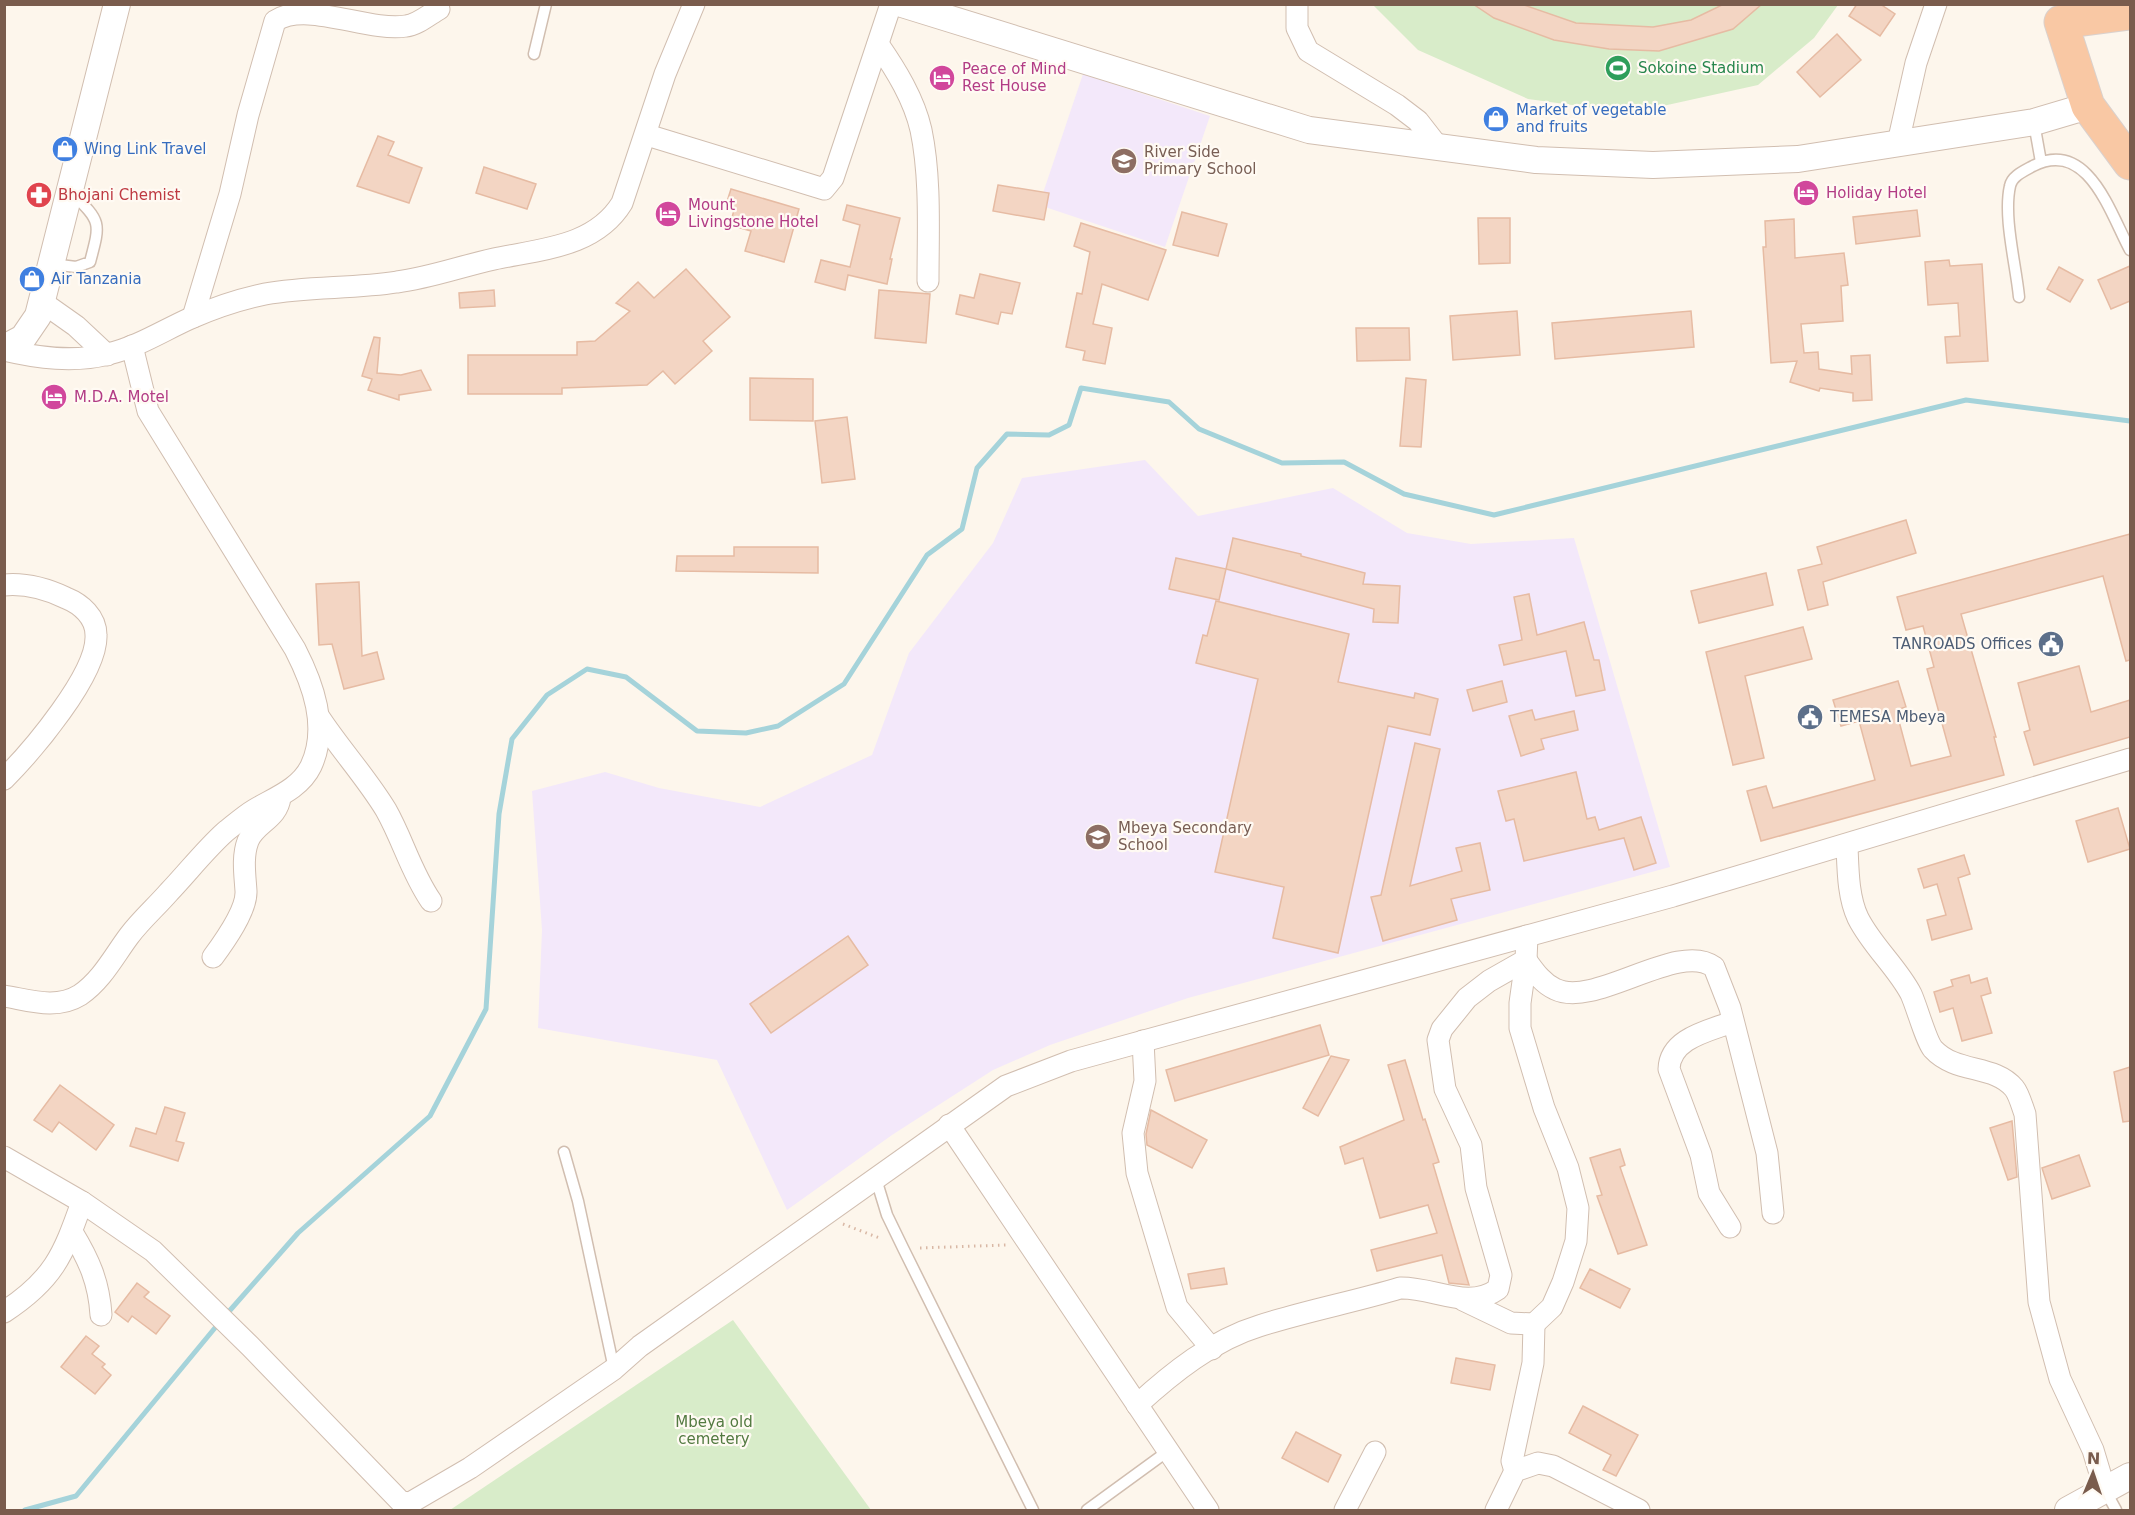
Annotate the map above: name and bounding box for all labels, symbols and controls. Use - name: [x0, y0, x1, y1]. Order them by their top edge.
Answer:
- sports icon: Sokoine Stadium: [1603, 53, 1633, 83]
- place label: Sokoine Stadium: [1638, 59, 1764, 77]
- place label: Peace of Mind Rest House: [962, 60, 1067, 95]
- hotel icon: Peace of Mind Rest House: [927, 63, 957, 93]
- place label: Market of vegetable and fruits: [1516, 101, 1666, 136]
- shop icon: Market of vegetable and fruits: [1481, 104, 1511, 134]
- shop icon: Wing Link Travel: [50, 134, 80, 164]
- place label: Wing Link Travel: [84, 140, 207, 158]
- place label: River Side Primary School: [1144, 143, 1257, 178]
- school or university icon: River Side Primary School: [1109, 146, 1139, 176]
- hotel icon: Holiday Hotel: [1791, 178, 1821, 208]
- pharmacy icon: Bhojani Chemist: [24, 180, 54, 210]
- place label: Holiday Hotel: [1826, 184, 1927, 202]
- place label: Bhojani Chemist: [58, 186, 181, 204]
- place label: Mount Livingstone Hotel: [688, 196, 819, 231]
- hotel icon: Mount Livingstone Hotel: [653, 199, 683, 229]
- shop icon: Air Tanzania: [17, 264, 47, 294]
- place label: Air Tanzania: [51, 270, 142, 288]
- hotel icon: M.D.A. Motel: [39, 382, 69, 412]
- place label: M.D.A. Motel: [74, 388, 169, 406]
- public building icon: TANROADS Offices: [2036, 629, 2066, 659]
- place label: TANROADS Offices: [1892, 635, 2032, 653]
- public building icon: TEMESA Mbeya: [1795, 702, 1825, 732]
- place label: TEMESA Mbeya: [1829, 708, 1946, 726]
- place label: Mbeya Secondary School: [1118, 819, 1252, 854]
- school or university icon: Mbeya Secondary School: [1083, 822, 1113, 852]
- park label: Mbeya old cemetery: [675, 1413, 753, 1448]
- north arrow: [2063, 1443, 2123, 1503]
- text: N: [2086, 1449, 2101, 1468]

